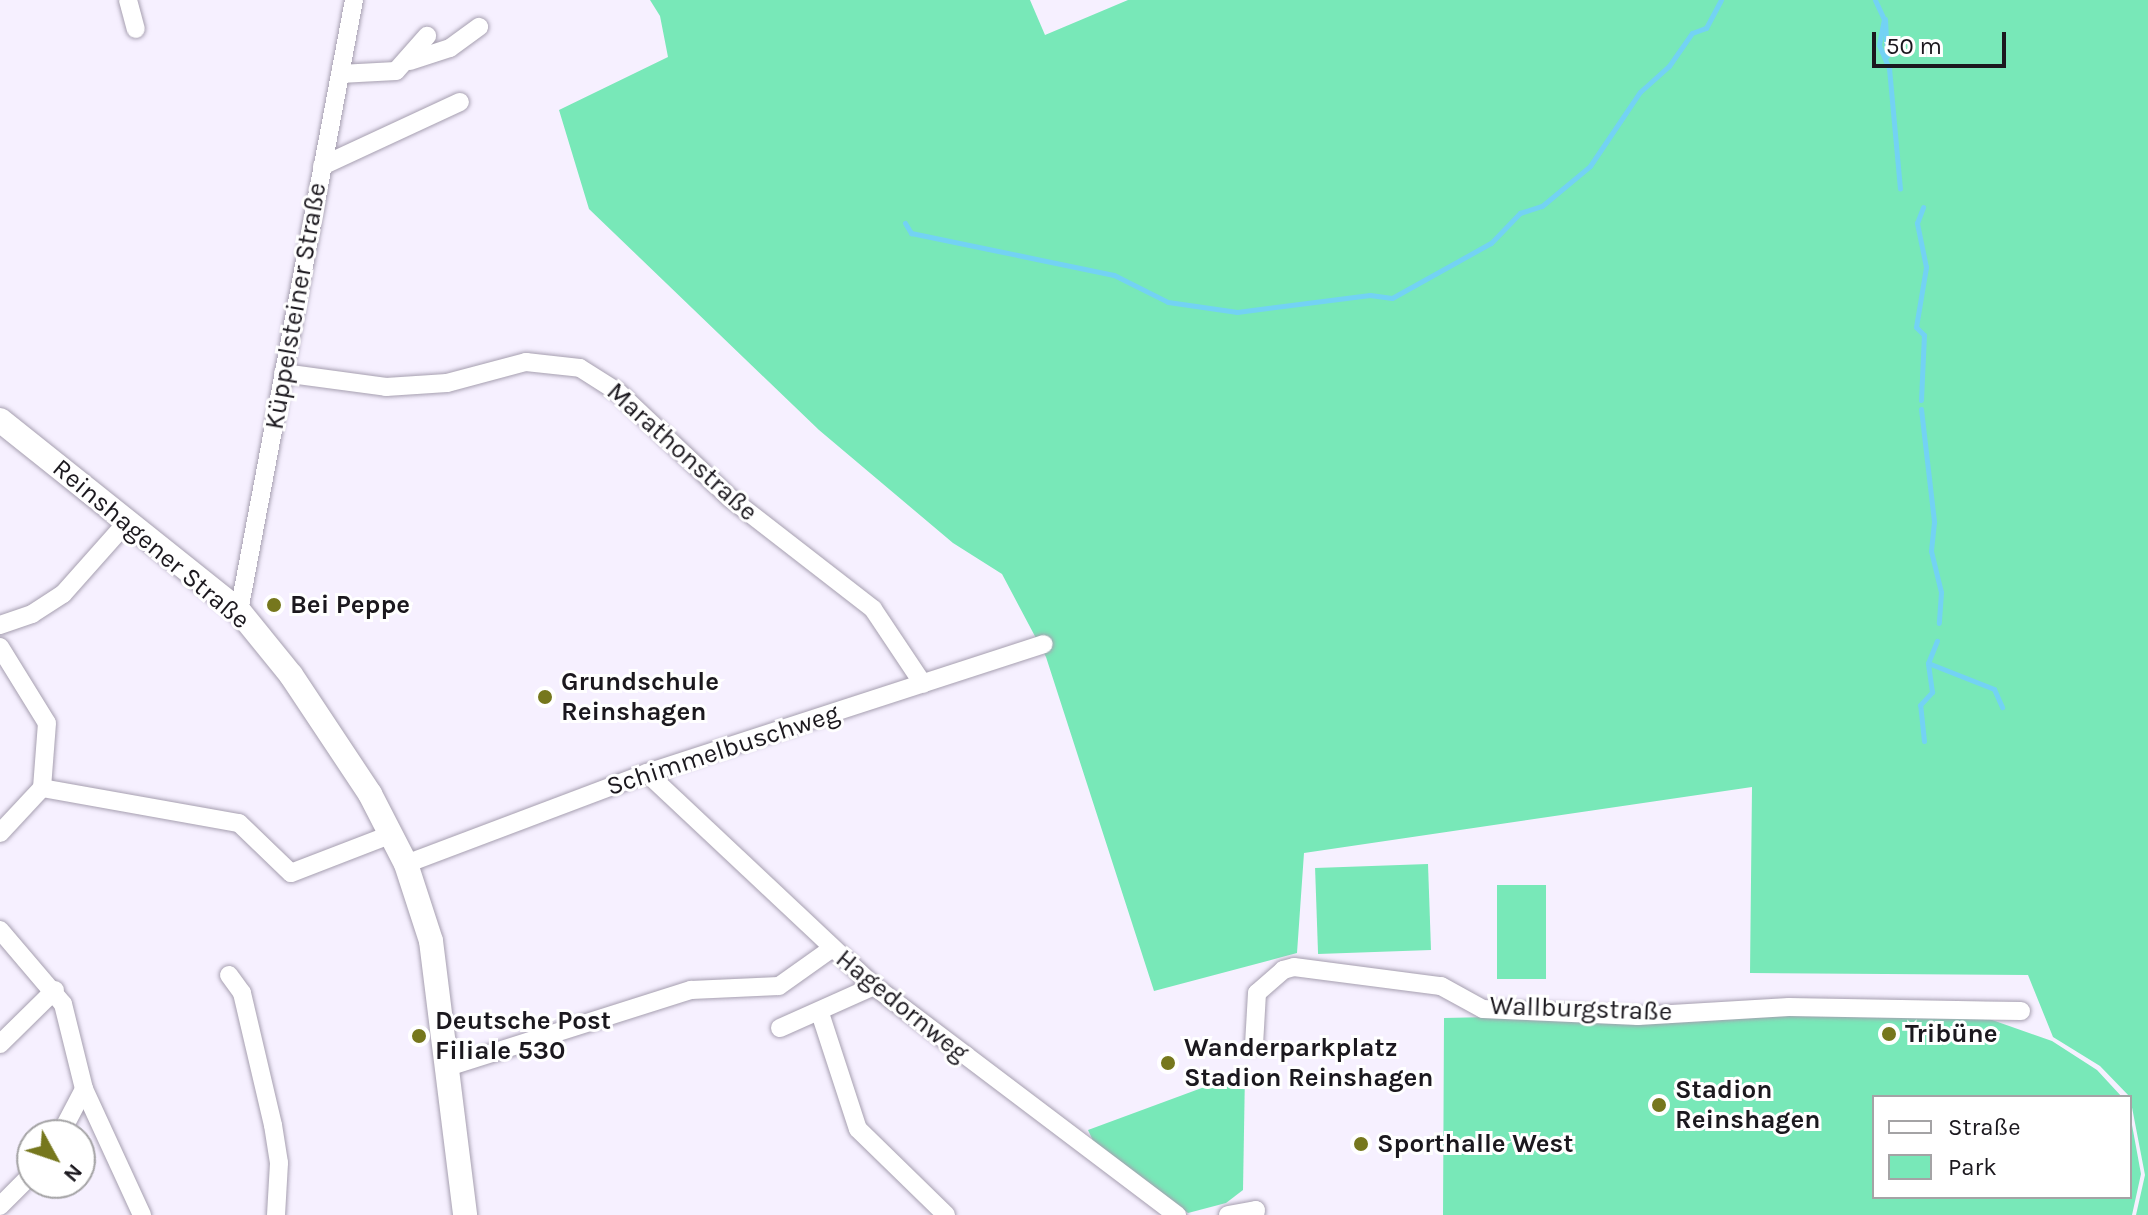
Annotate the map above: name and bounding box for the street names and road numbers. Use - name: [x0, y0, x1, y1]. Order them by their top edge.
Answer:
- street label: Küppelsteiner Straße: [259, 180, 333, 432]
- street label: Marathonstraße: [600, 376, 764, 528]
- street label: Reinshagener Straße: [46, 452, 256, 636]
- street label: Schimmelbuschweg: [603, 698, 843, 802]
- street label: Hagedornweg: [830, 943, 974, 1069]
- street label: Wallburgstraße: [1489, 990, 1673, 1028]

